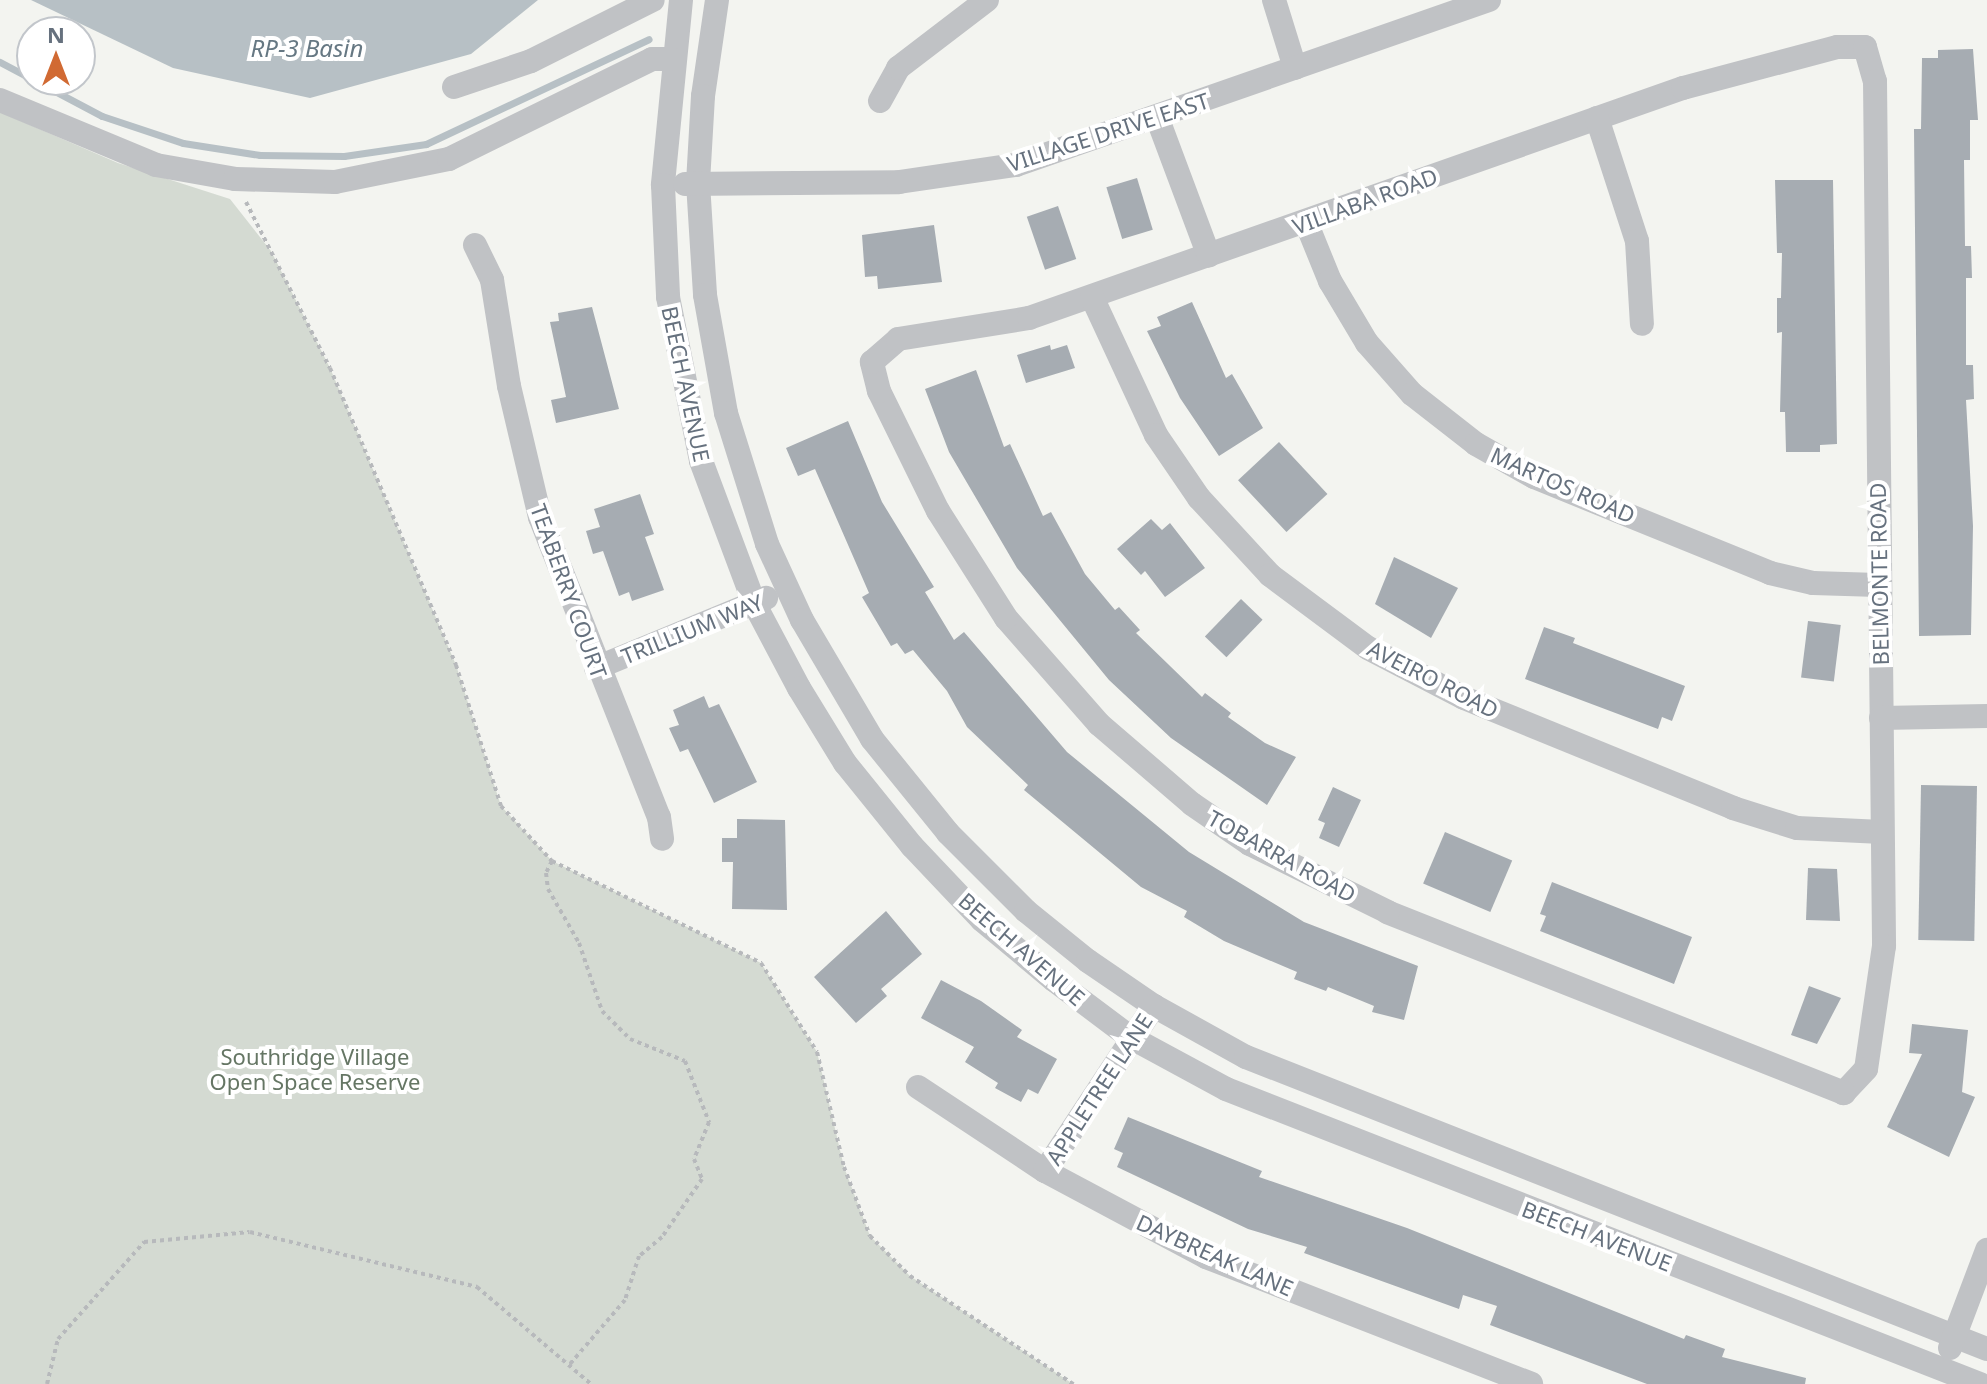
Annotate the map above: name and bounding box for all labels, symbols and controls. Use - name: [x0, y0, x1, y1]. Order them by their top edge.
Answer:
- north arrow: [16, 16, 96, 96]
- text: N: [47, 19, 65, 49]
- water label: RP-3 Basin: [251, 34, 363, 62]
- street label: VILLAGE DRIVE EAST: [1004, 87, 1212, 177]
- street label: VILLABA ROAD: [1289, 163, 1441, 239]
- street label: BEECH AVENUE: [657, 304, 715, 464]
- street label: MARTOS ROAD: [1487, 441, 1639, 529]
- street label: BELMONTE ROAD: [1864, 482, 1894, 666]
- street label: TEABERRY COURT: [525, 500, 613, 682]
- street label: TRILLIUM WAY: [617, 589, 767, 669]
- street label: AVEIRO ROAD: [1363, 635, 1503, 723]
- street label: TOBARRA ROAD: [1203, 804, 1361, 908]
- street label: BEECH AVENUE: [954, 887, 1090, 1011]
- street label: APPLETREE LANE: [1040, 1008, 1158, 1170]
- park label: Southridge Village Open Space Reserve: [210, 1043, 420, 1094]
- street label: BEECH AVENUE: [1518, 1195, 1676, 1277]
- street label: DAYBREAK LANE: [1132, 1209, 1298, 1301]

